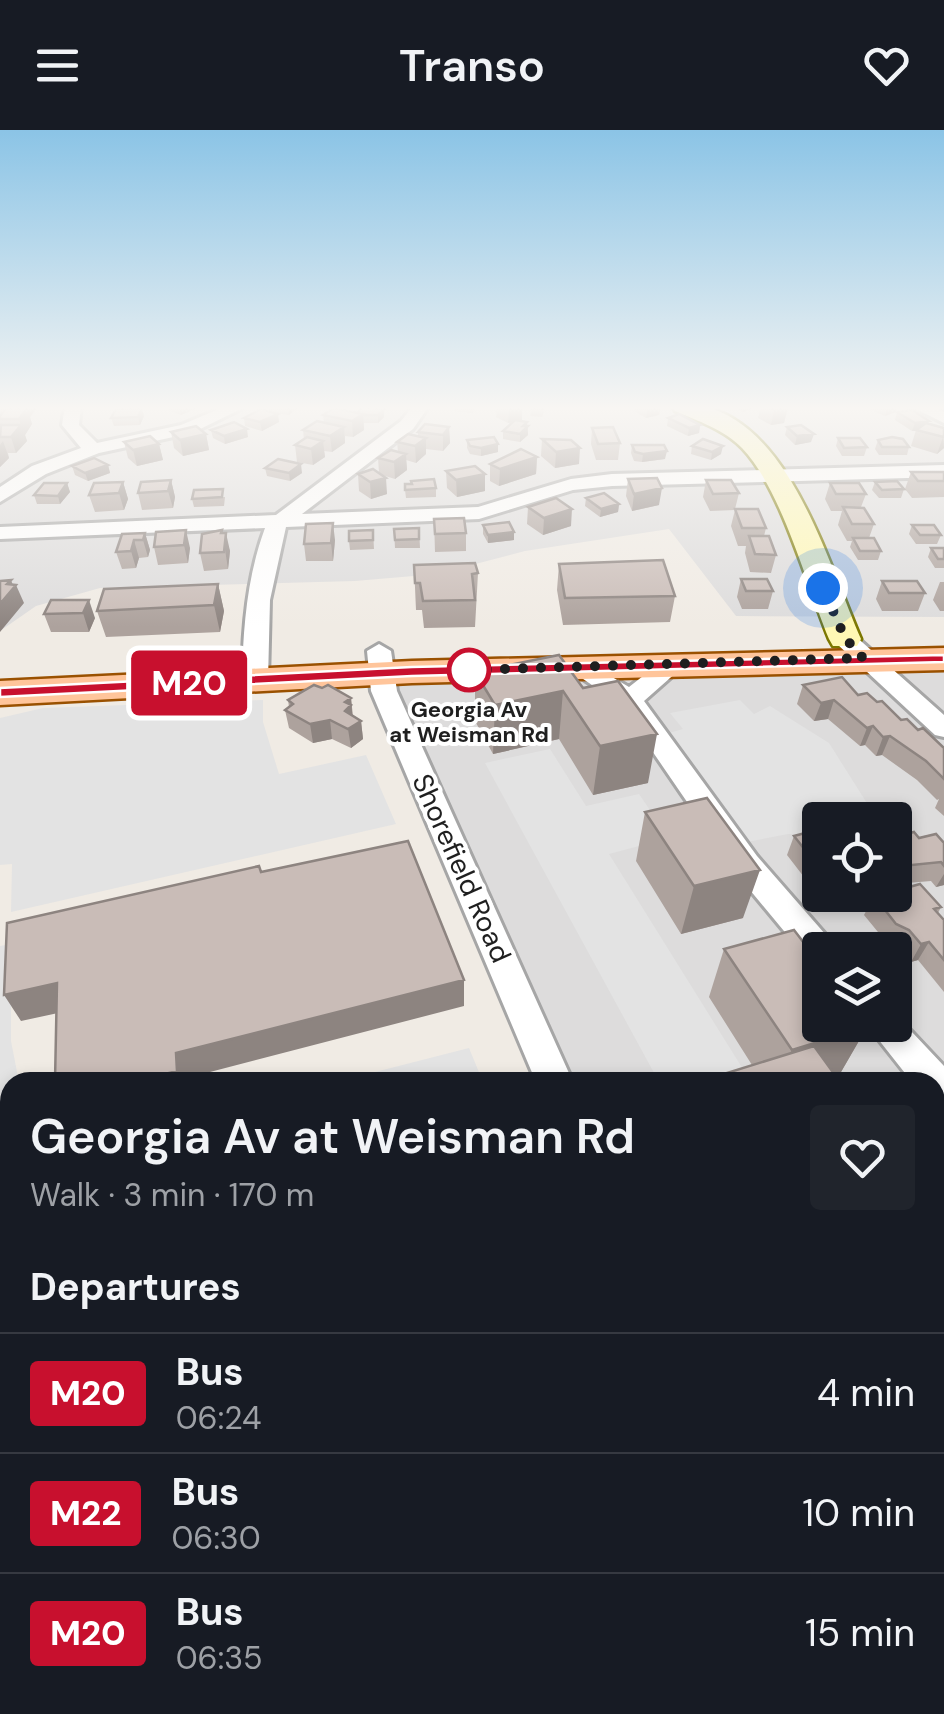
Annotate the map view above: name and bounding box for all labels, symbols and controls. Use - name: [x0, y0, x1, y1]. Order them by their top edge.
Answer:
- text: Transo: [399, 36, 545, 95]
- icon: menu: [30, 38, 85, 93]
- icon: heart: [859, 38, 914, 93]
- your location: [798, 563, 848, 613]
- marker: Georgia Av at Weisman Rd: [448, 649, 490, 691]
- line badge: M20: [132, 650, 246, 716]
- text: M20: [151, 660, 227, 706]
- place label: Georgia Av at Weisman Rd: [389, 695, 549, 749]
- street label: Shorefield Road: [403, 768, 520, 968]
- map controls: [802, 802, 912, 1042]
- button: locate: [802, 802, 912, 912]
- button: layers: [802, 932, 912, 1042]
- text: Georgia Av at Weisman Rd: [30, 1105, 635, 1168]
- button: heart: [810, 1105, 915, 1210]
- text: Walk · 3 min · 170 m: [30, 1174, 314, 1216]
- text: Departures: [30, 1262, 241, 1312]
- text: Bus: [176, 1347, 244, 1397]
- text: 4 min: [817, 1368, 915, 1418]
- text: M20: [50, 1370, 126, 1416]
- text: 06:24: [176, 1397, 261, 1439]
- text: Bus: [171, 1467, 239, 1517]
- text: 10 min: [802, 1488, 915, 1538]
- text: M22: [50, 1490, 121, 1536]
- text: 06:30: [171, 1517, 261, 1559]
- text: Bus: [176, 1587, 244, 1637]
- text: 15 min: [805, 1608, 915, 1658]
- text: M20: [50, 1610, 126, 1656]
- text: 06:35: [176, 1637, 263, 1679]

